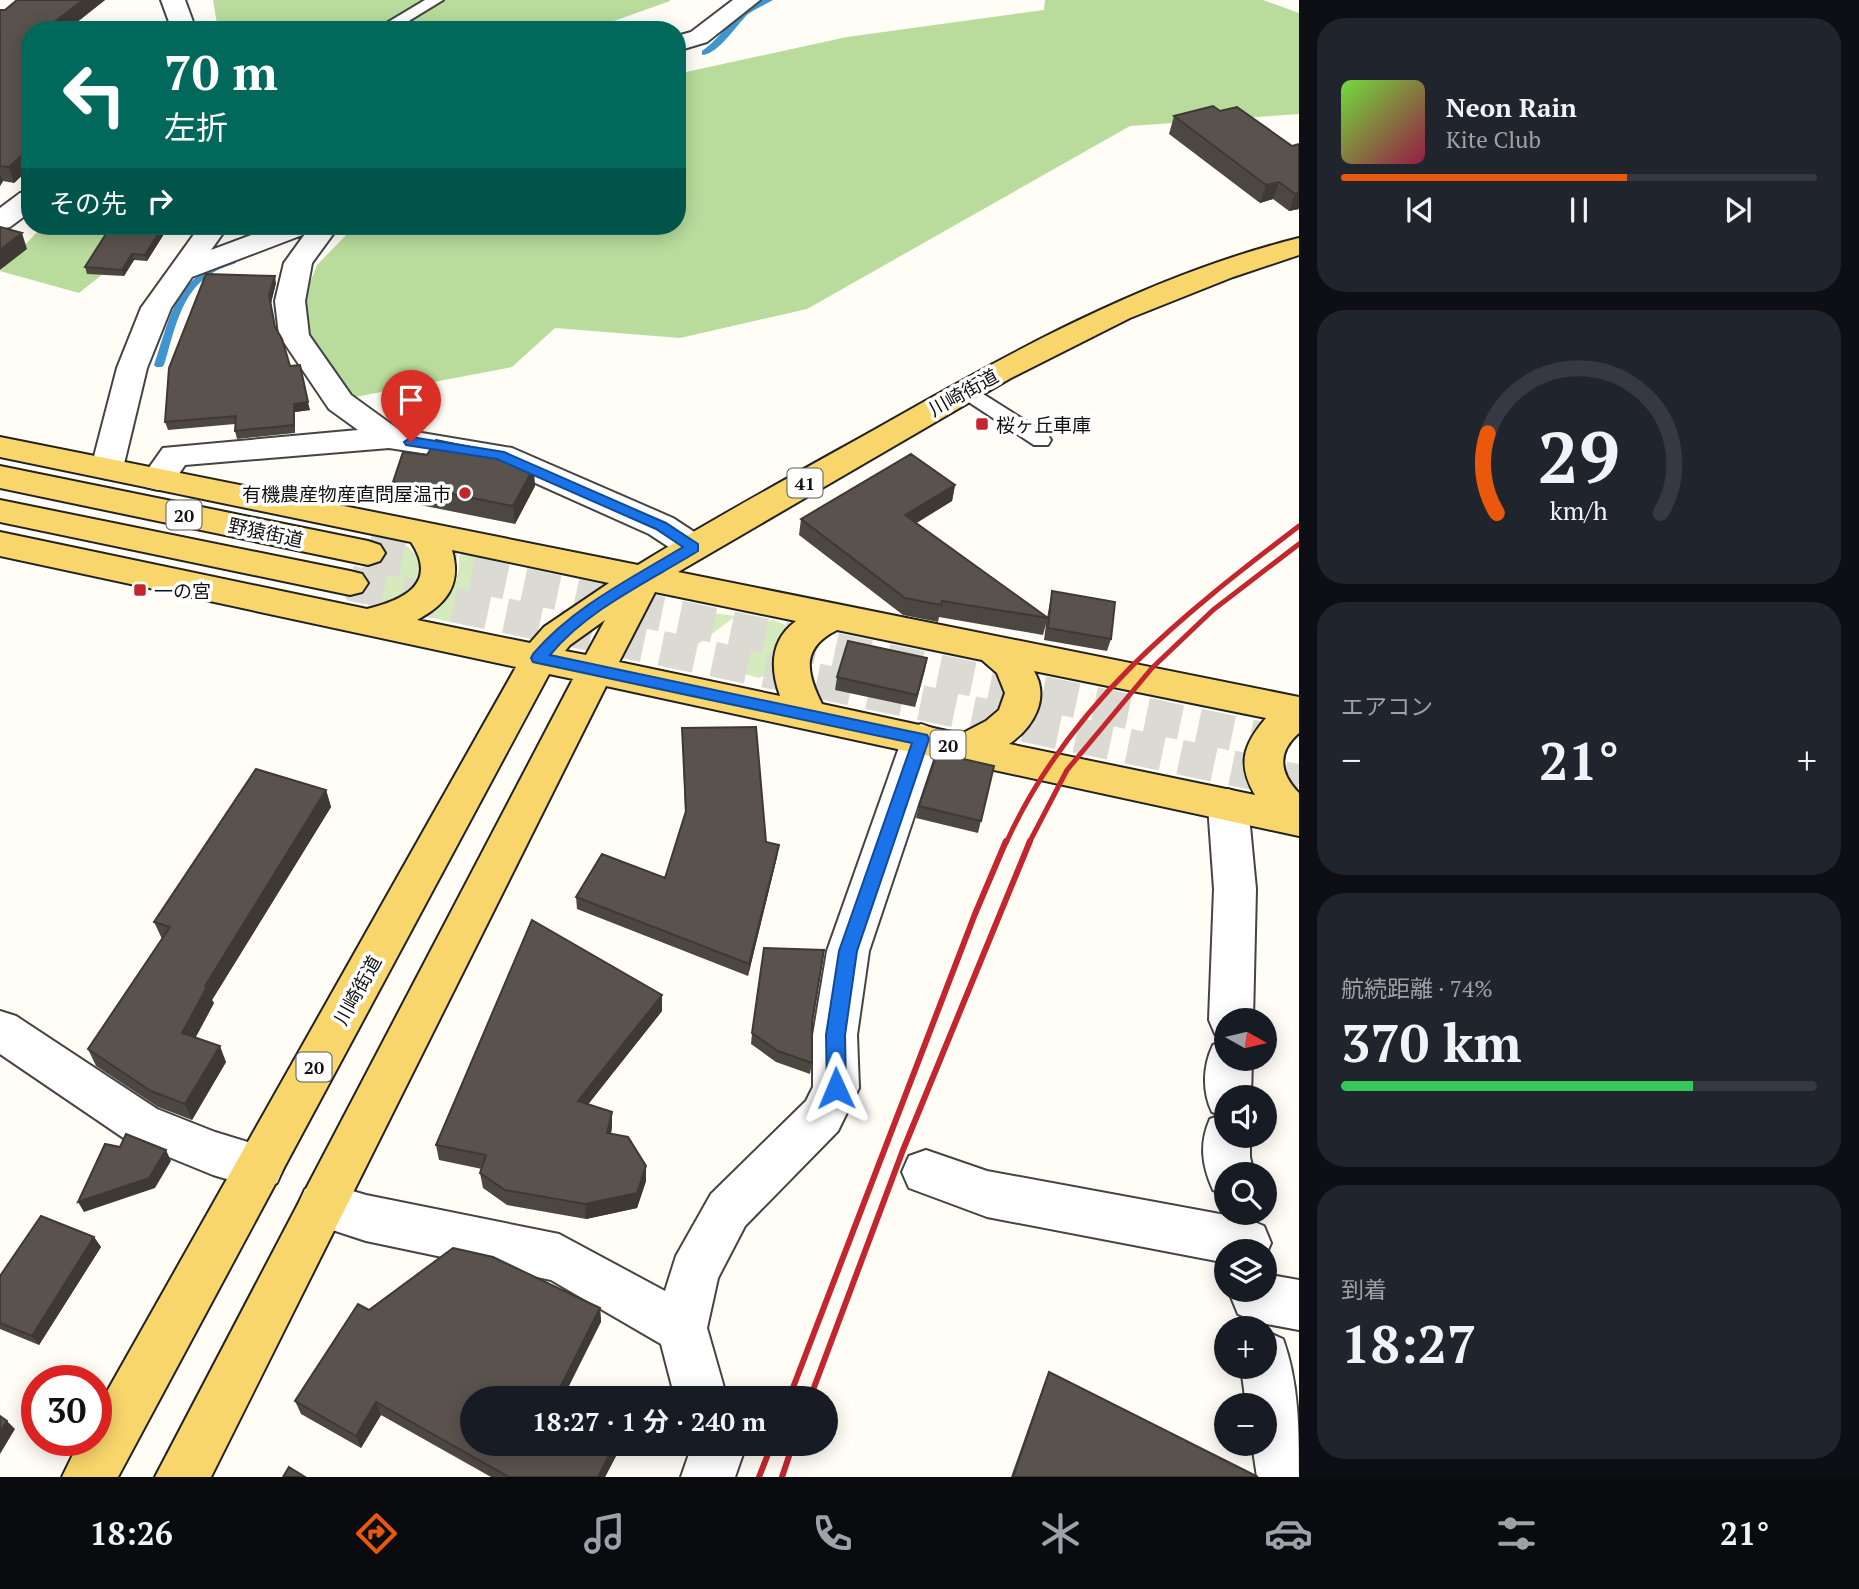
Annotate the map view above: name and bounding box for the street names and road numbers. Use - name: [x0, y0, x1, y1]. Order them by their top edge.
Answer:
- street label: 川崎街道: [924, 363, 1002, 421]
- road number: 41: [788, 468, 822, 498]
- road number: 20: [166, 500, 202, 530]
- street label: 野猿街道: [226, 512, 306, 552]
- road number: 20: [930, 730, 965, 760]
- street label: 川崎街道: [328, 951, 386, 1029]
- road number: 20: [296, 1052, 332, 1082]

